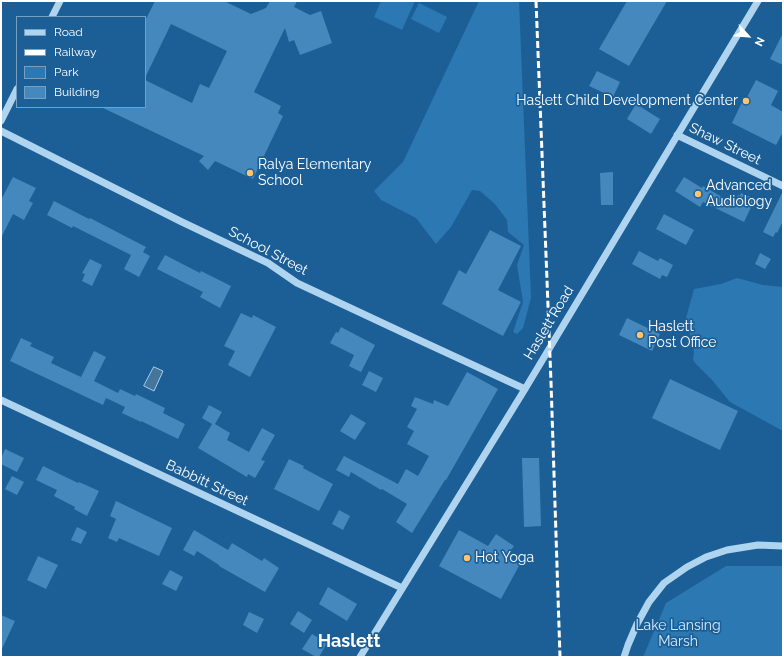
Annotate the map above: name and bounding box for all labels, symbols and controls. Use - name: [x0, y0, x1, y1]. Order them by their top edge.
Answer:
- legend: [16, 16, 146, 108]
- north arrow: [728, 16, 768, 56]
- text: Road: [54, 25, 83, 39]
- text: N: [752, 35, 767, 48]
- text: Railway: [54, 45, 96, 59]
- text: Park: [54, 65, 79, 79]
- text: Building: [54, 85, 100, 99]
- place label: Haslett Child Development Center: [516, 93, 738, 109]
- marker: Haslett Child Development Center: [741, 96, 751, 106]
- street label: Shaw Street: [686, 119, 764, 169]
- place label: Ralya Elementary School: [258, 157, 371, 190]
- marker: Ralya Elementary School: [245, 168, 255, 178]
- place label: Advanced Audiology: [706, 178, 772, 210]
- marker: Advanced Audiology: [693, 189, 703, 199]
- street label: School Street: [226, 223, 310, 279]
- street label: Haslett Road: [520, 283, 578, 363]
- place label: Haslett Post Office: [648, 319, 717, 352]
- marker: Haslett Post Office: [635, 330, 645, 340]
- street label: Babbitt Street: [163, 457, 251, 509]
- place label: Hot Yoga: [475, 550, 534, 566]
- marker: Hot Yoga: [462, 553, 472, 563]
- park label: Lake Lansing Marsh: [635, 618, 721, 650]
- district label: Haslett: [318, 631, 380, 653]

